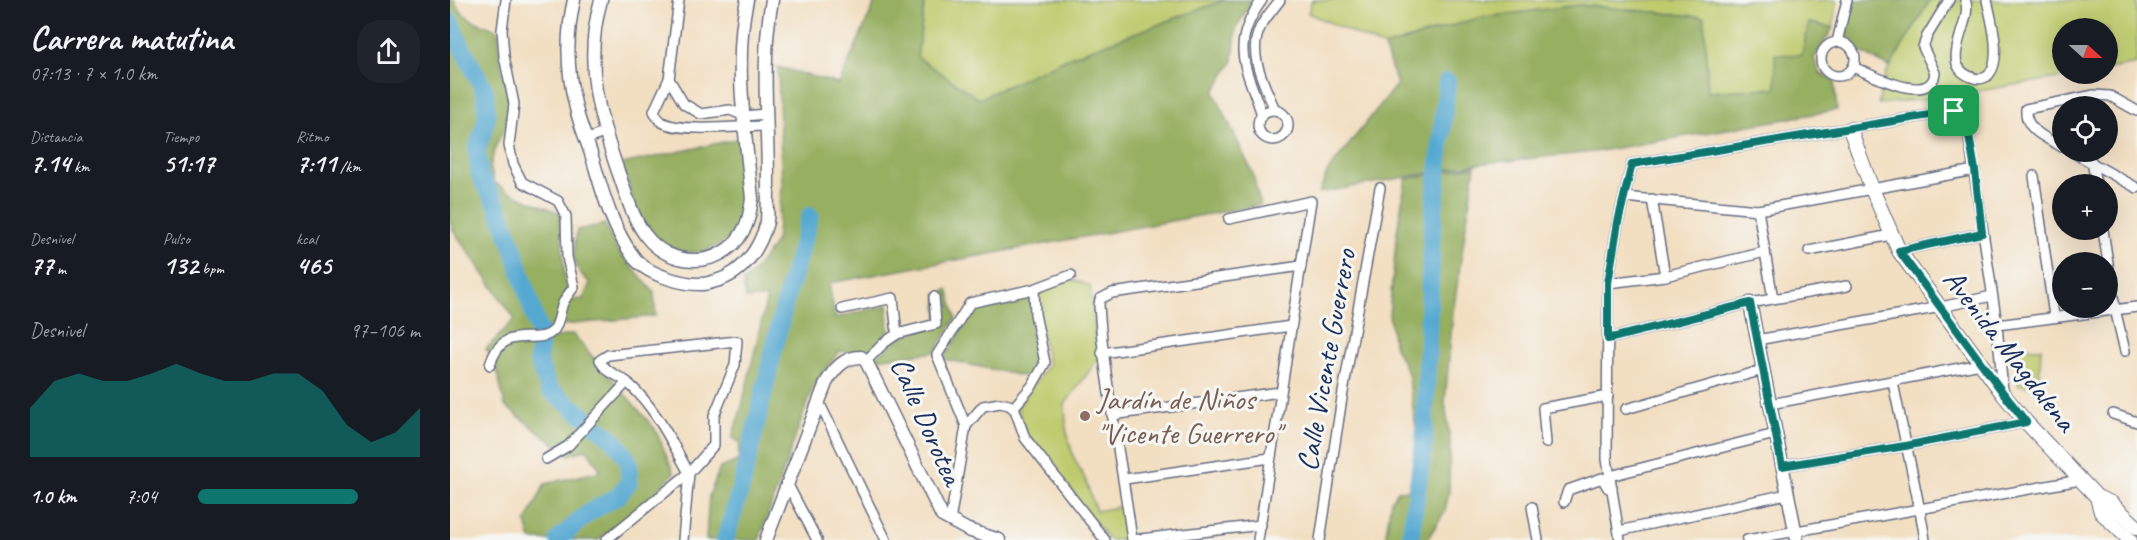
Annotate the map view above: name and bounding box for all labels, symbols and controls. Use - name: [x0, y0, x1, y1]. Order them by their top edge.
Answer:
- text: Carrera matutina: [30, 17, 233, 59]
- north arrow: [2052, 18, 2118, 84]
- map controls: [2052, 18, 2118, 318]
- button: share: [357, 20, 420, 83]
- text: 07:13 · 7 × 1.0 km: [30, 61, 157, 86]
- pin: [1928, 85, 1979, 136]
- icon: arrive: [1937, 94, 1970, 127]
- button: locate: [2052, 96, 2118, 162]
- text: Distancia: [30, 127, 83, 147]
- text: Tiempo: [163, 127, 199, 147]
- text: Ritmo: [296, 127, 328, 147]
- text: 7.14: [30, 147, 70, 180]
- text: 51:17: [163, 147, 214, 180]
- text: 7:11: [296, 147, 336, 180]
- text: km: [70, 157, 90, 177]
- text: /km: [336, 157, 361, 177]
- button: +: [2052, 174, 2118, 240]
- text: Desnivel: [30, 229, 73, 249]
- text: Pulso: [163, 229, 190, 249]
- text: kcal: [296, 229, 317, 249]
- street label: Calle Vicente Guerrero: [1288, 245, 1364, 474]
- text: 77: [30, 249, 53, 282]
- text: 132: [163, 249, 198, 282]
- text: 465: [296, 249, 331, 282]
- button: −: [2052, 252, 2118, 318]
- text: m: [53, 259, 66, 279]
- text: bpm: [198, 259, 224, 279]
- street label: Avenida Magdalena: [1935, 261, 2086, 440]
- text: Desnivel: [30, 318, 84, 343]
- text: 97–106 m: [350, 318, 420, 343]
- street label: Calle Dorotea: [882, 351, 973, 493]
- place label: Jardín de Niños "Vicente Guerrero": [1095, 380, 1286, 452]
- marker: Jardín de Niños "Vicente Guerrero": [1078, 409, 1092, 423]
- text: 1.0 km: [30, 484, 77, 509]
- text: 7:04: [126, 484, 157, 509]

